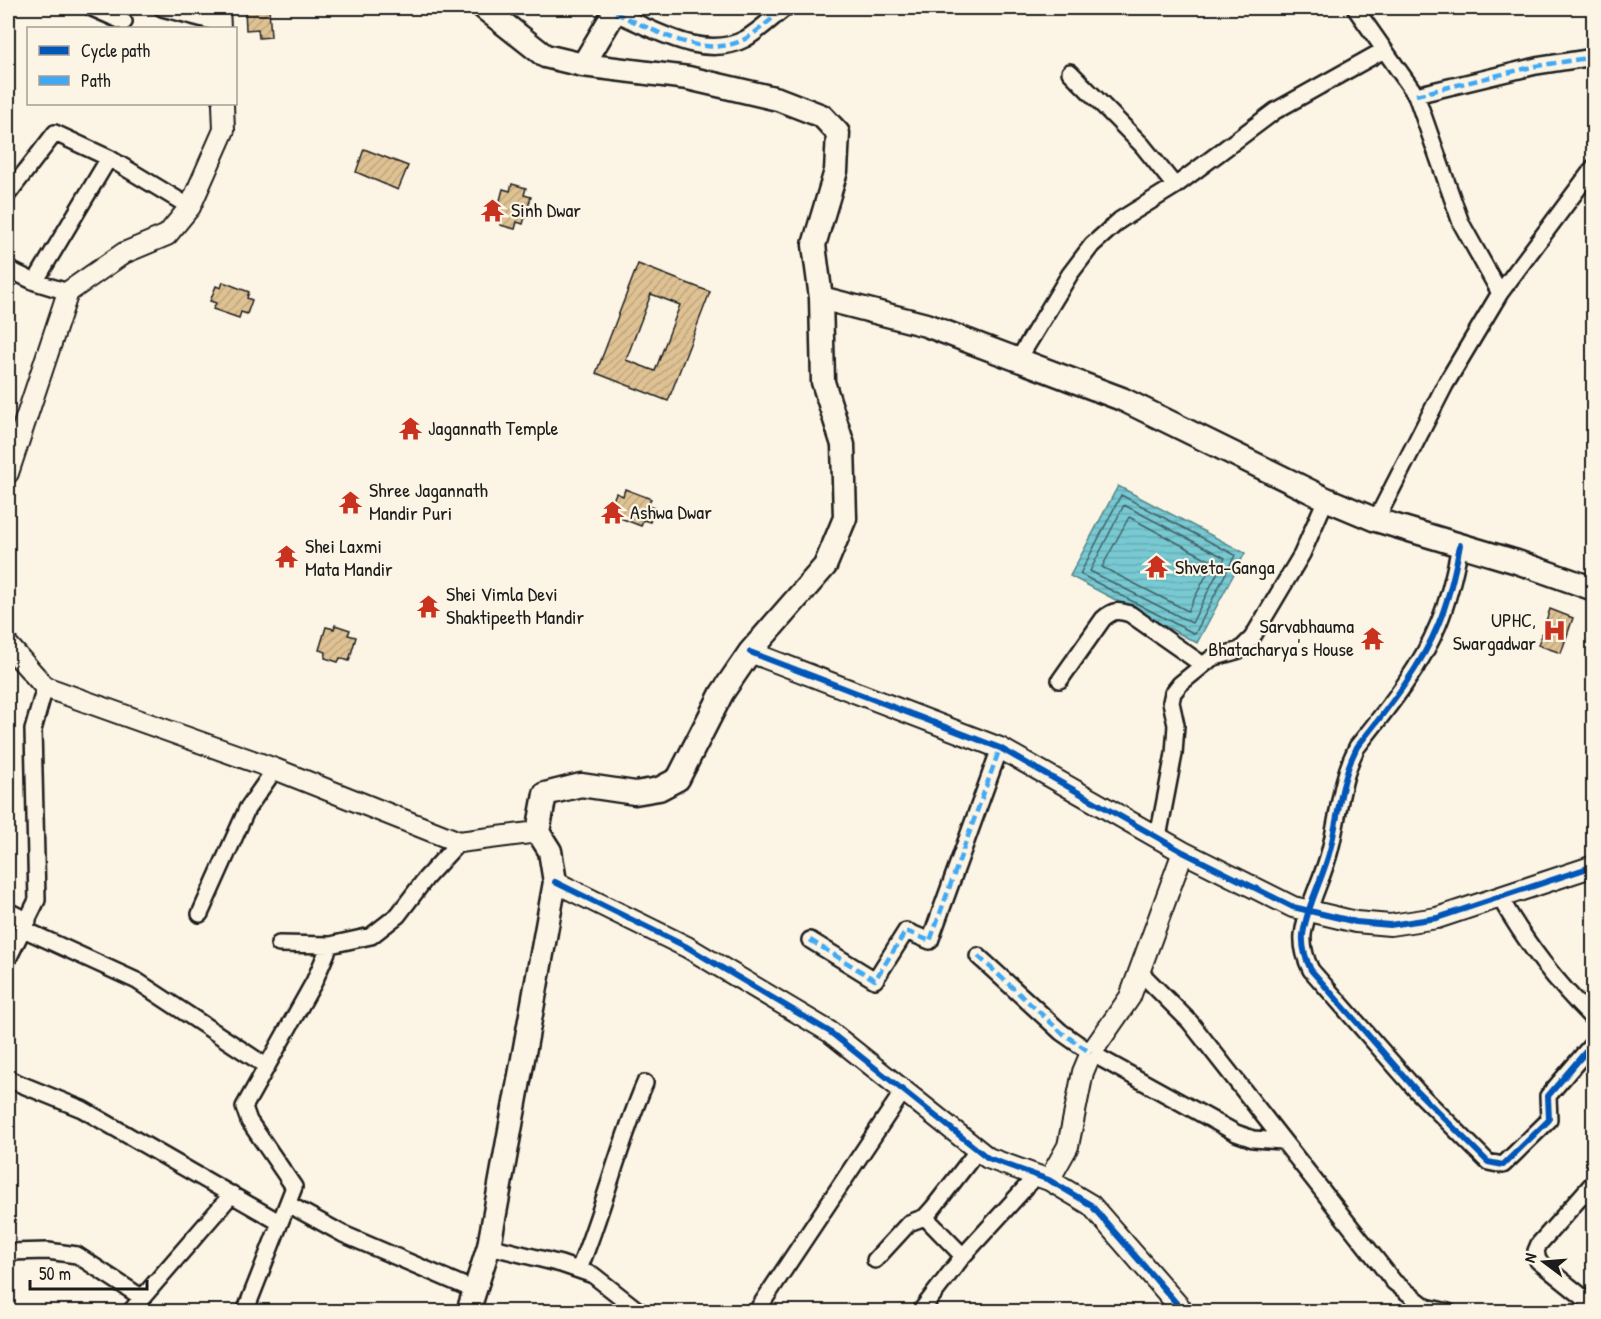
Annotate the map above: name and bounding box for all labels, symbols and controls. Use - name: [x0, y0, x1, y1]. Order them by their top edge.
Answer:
- legend: [27, 27, 237, 105]
- text: Cycle path: [81, 38, 151, 63]
- text: Path: [81, 68, 111, 93]
- place label: Sinh Dwar: [511, 196, 581, 223]
- temple icon: Sinh Dwar: [480, 197, 506, 223]
- place label: Jagannath Temple: [428, 414, 559, 441]
- temple icon: Jagannath Temple: [397, 415, 423, 441]
- place label: Shree Jagannath Mandir Puri: [369, 476, 488, 526]
- temple icon: Shree Jagannath Mandir Puri: [338, 489, 364, 515]
- place label: Ashwa Dwar: [630, 498, 712, 525]
- temple icon: Ashwa Dwar: [599, 499, 625, 525]
- place label: Shei Laxmi Mata Mandir: [305, 532, 393, 582]
- temple icon: Shei Laxmi Mata Mandir: [274, 544, 300, 570]
- place label: Shveta-Ganga: [1175, 553, 1275, 580]
- temple icon: Shveta-Ganga: [1144, 554, 1170, 580]
- place label: Shei Vimla Devi Shaktipeeth Mandir: [446, 580, 584, 630]
- temple icon: Shei Vimla Devi Shaktipeeth Mandir: [415, 593, 441, 619]
- place label: UPHC, Swargadwar: [1453, 606, 1536, 656]
- place label: Sarvabhauma Bhatacharya's House: [1208, 612, 1354, 662]
- hospital icon: UPHC, Swargadwar: [1541, 618, 1567, 644]
- temple icon: Sarvabhauma Bhatacharya's House: [1359, 625, 1385, 651]
- north arrow: [1514, 1232, 1574, 1292]
- text: N: [1518, 1250, 1541, 1265]
- scale bar: [30, 1253, 147, 1291]
- text: 50 m: [39, 1261, 71, 1286]

